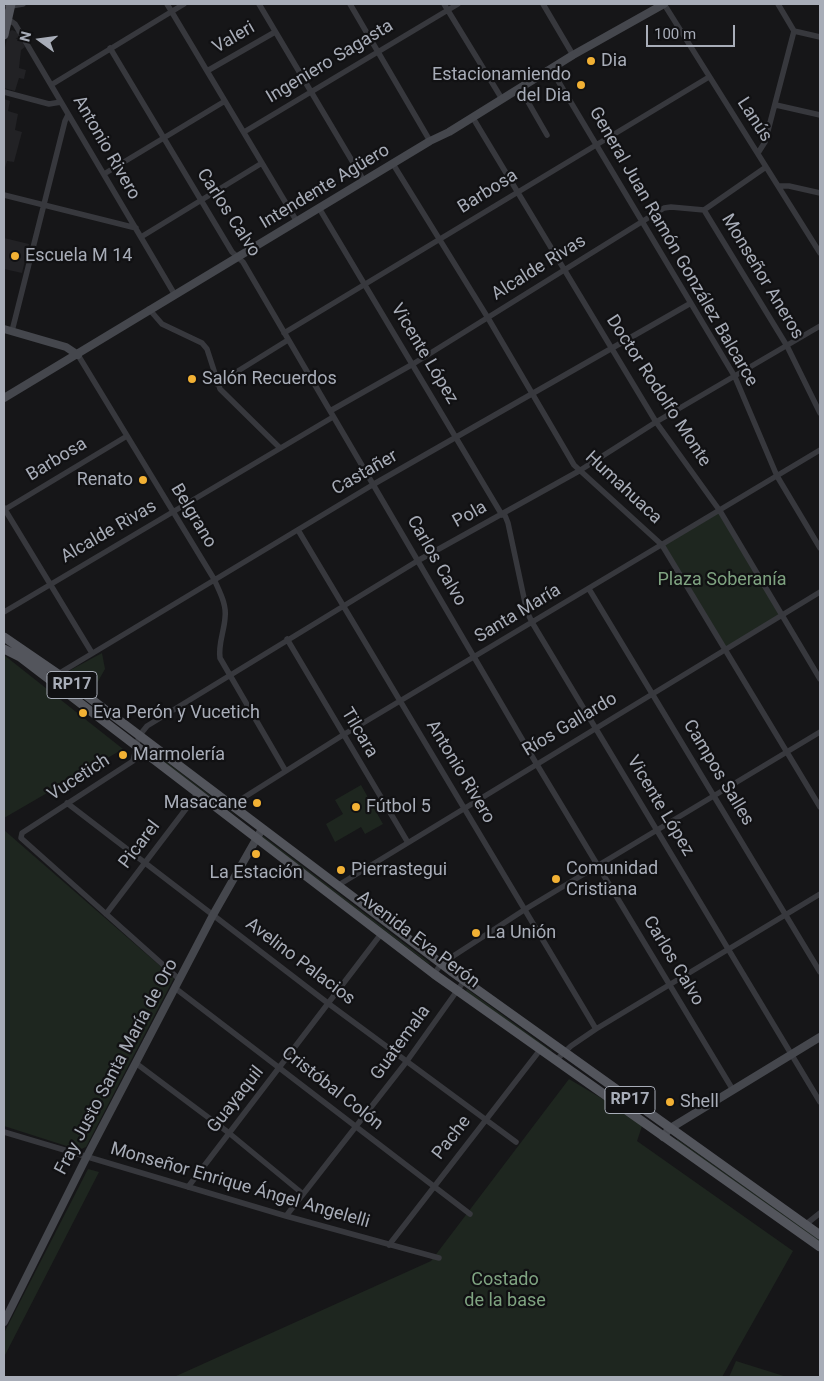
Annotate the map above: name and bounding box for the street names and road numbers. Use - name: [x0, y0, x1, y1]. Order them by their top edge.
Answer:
- street label: Ingeniero Sagasta: [263, 16, 397, 108]
- street label: Valeri: [209, 17, 259, 59]
- street label: Antonio Rivero: [68, 92, 144, 204]
- street label: Lanús: [732, 94, 776, 146]
- street label: General Juan Ramón González Balcarce: [584, 103, 762, 391]
- street label: Intendente Agüero: [256, 140, 394, 234]
- street label: Carlos Calvo: [192, 165, 264, 261]
- street label: Barbosa: [454, 165, 522, 219]
- street label: Monseñor Aneros: [716, 210, 808, 344]
- street label: Alcalde Rivas: [488, 230, 590, 306]
- street label: Vicente López: [386, 300, 462, 408]
- street label: Doctor Rodolfo Monte: [601, 311, 715, 471]
- street label: Barbosa: [23, 434, 91, 486]
- street label: Castañer: [328, 446, 402, 500]
- street label: Humahuaca: [580, 447, 666, 529]
- street label: Belgrano: [165, 480, 221, 552]
- street label: Alcalde Rivas: [57, 496, 161, 568]
- street label: Pola: [449, 497, 491, 533]
- street label: Carlos Calvo: [401, 512, 471, 610]
- street label: Santa María: [471, 580, 565, 648]
- road number: RP17: [47, 672, 97, 698]
- street label: Ríos Gallardo: [519, 688, 621, 762]
- street label: Tilcara: [336, 704, 382, 762]
- street label: Campos Salles: [678, 716, 758, 830]
- street label: Antonio Rivero: [421, 717, 499, 827]
- street label: Vucetich: [44, 750, 114, 806]
- street label: Vicente López: [622, 752, 698, 860]
- street label: Picarel: [115, 817, 165, 873]
- street label: Avenida Eva Perón: [352, 887, 484, 993]
- street label: Carlos Calvo: [638, 912, 708, 1010]
- street label: Avelino Palacios: [241, 914, 359, 1010]
- street label: Fray Justo Santa María de Oro: [51, 955, 183, 1179]
- street label: Guatemala: [367, 1001, 435, 1085]
- street label: Cristóbal Colón: [277, 1043, 387, 1135]
- street label: Guayaquil: [203, 1062, 269, 1138]
- road number: RP17: [605, 1086, 655, 1114]
- street label: Pache: [428, 1112, 476, 1164]
- street label: Monseñor Enrique Ángel Angelelli: [108, 1139, 372, 1233]

